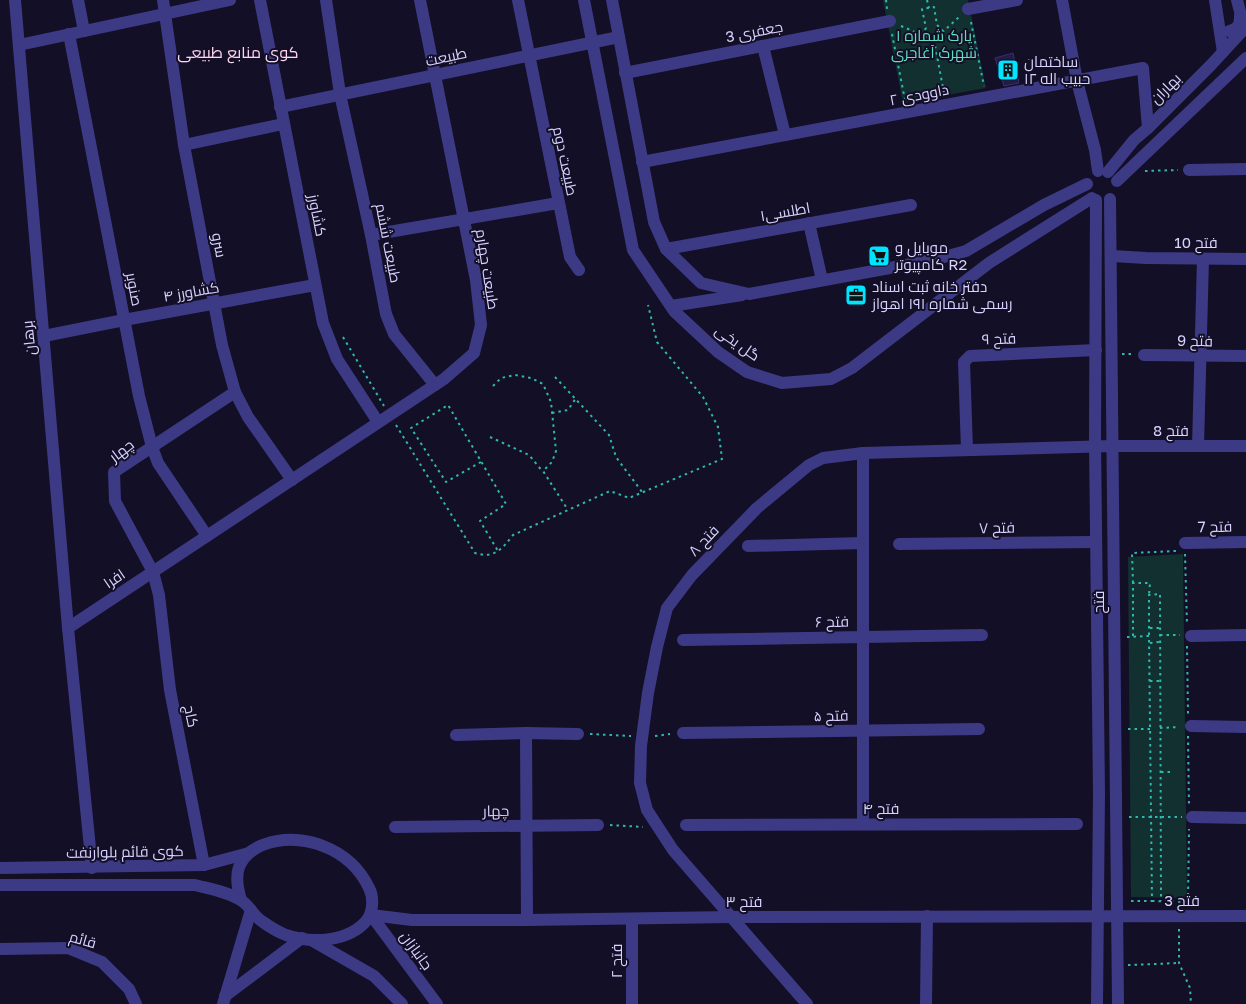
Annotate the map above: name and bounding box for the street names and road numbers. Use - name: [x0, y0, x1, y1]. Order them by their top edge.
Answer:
- street label: 3 جعفری: [724, 17, 785, 47]
- street label: طبیعت: [424, 43, 468, 69]
- street label: بهاران: [1146, 69, 1186, 109]
- street label: داوودی ۲: [888, 79, 951, 111]
- street label: طبیعت دوم: [548, 125, 582, 198]
- street label: کشاورز: [304, 191, 331, 238]
- street label: اطلسی۱: [759, 198, 812, 226]
- street label: طبیعت ششم: [371, 202, 406, 285]
- street label: طبیعت چهارم: [471, 227, 503, 311]
- street label: سرو: [208, 231, 231, 259]
- street label: فتح 10: [1174, 233, 1218, 254]
- street label: صنوبر: [122, 270, 147, 308]
- street label: کشاورز ۴: [162, 277, 221, 306]
- street label: برهان: [17, 320, 41, 356]
- street label: گل یخی: [711, 320, 764, 366]
- street label: فتح ۹: [981, 328, 1017, 351]
- street label: فتح 9: [1177, 331, 1213, 352]
- street label: فتح 8: [1153, 421, 1189, 442]
- street label: چهار: [104, 435, 138, 467]
- street label: فتح 7: [1198, 517, 1233, 538]
- street label: فتح ۷: [979, 518, 1015, 539]
- street label: فتح ۸: [684, 521, 724, 561]
- street label: افرا: [100, 564, 129, 592]
- street label: فتح: [1089, 591, 1110, 613]
- street label: فتح ۶: [815, 612, 849, 633]
- street label: کاج: [178, 703, 203, 729]
- street label: فتح ۵: [813, 706, 849, 727]
- street label: فتح ۴: [863, 799, 899, 820]
- street label: چهار: [482, 801, 509, 821]
- street label: کوی قائم بلوارنفت: [66, 841, 184, 863]
- street label: فتح 3: [1164, 891, 1200, 912]
- street label: فتح ۳: [726, 892, 762, 913]
- street label: قائم: [67, 927, 99, 953]
- street label: جانبازان: [395, 927, 437, 974]
- street label: فتح ۲: [607, 944, 628, 978]

